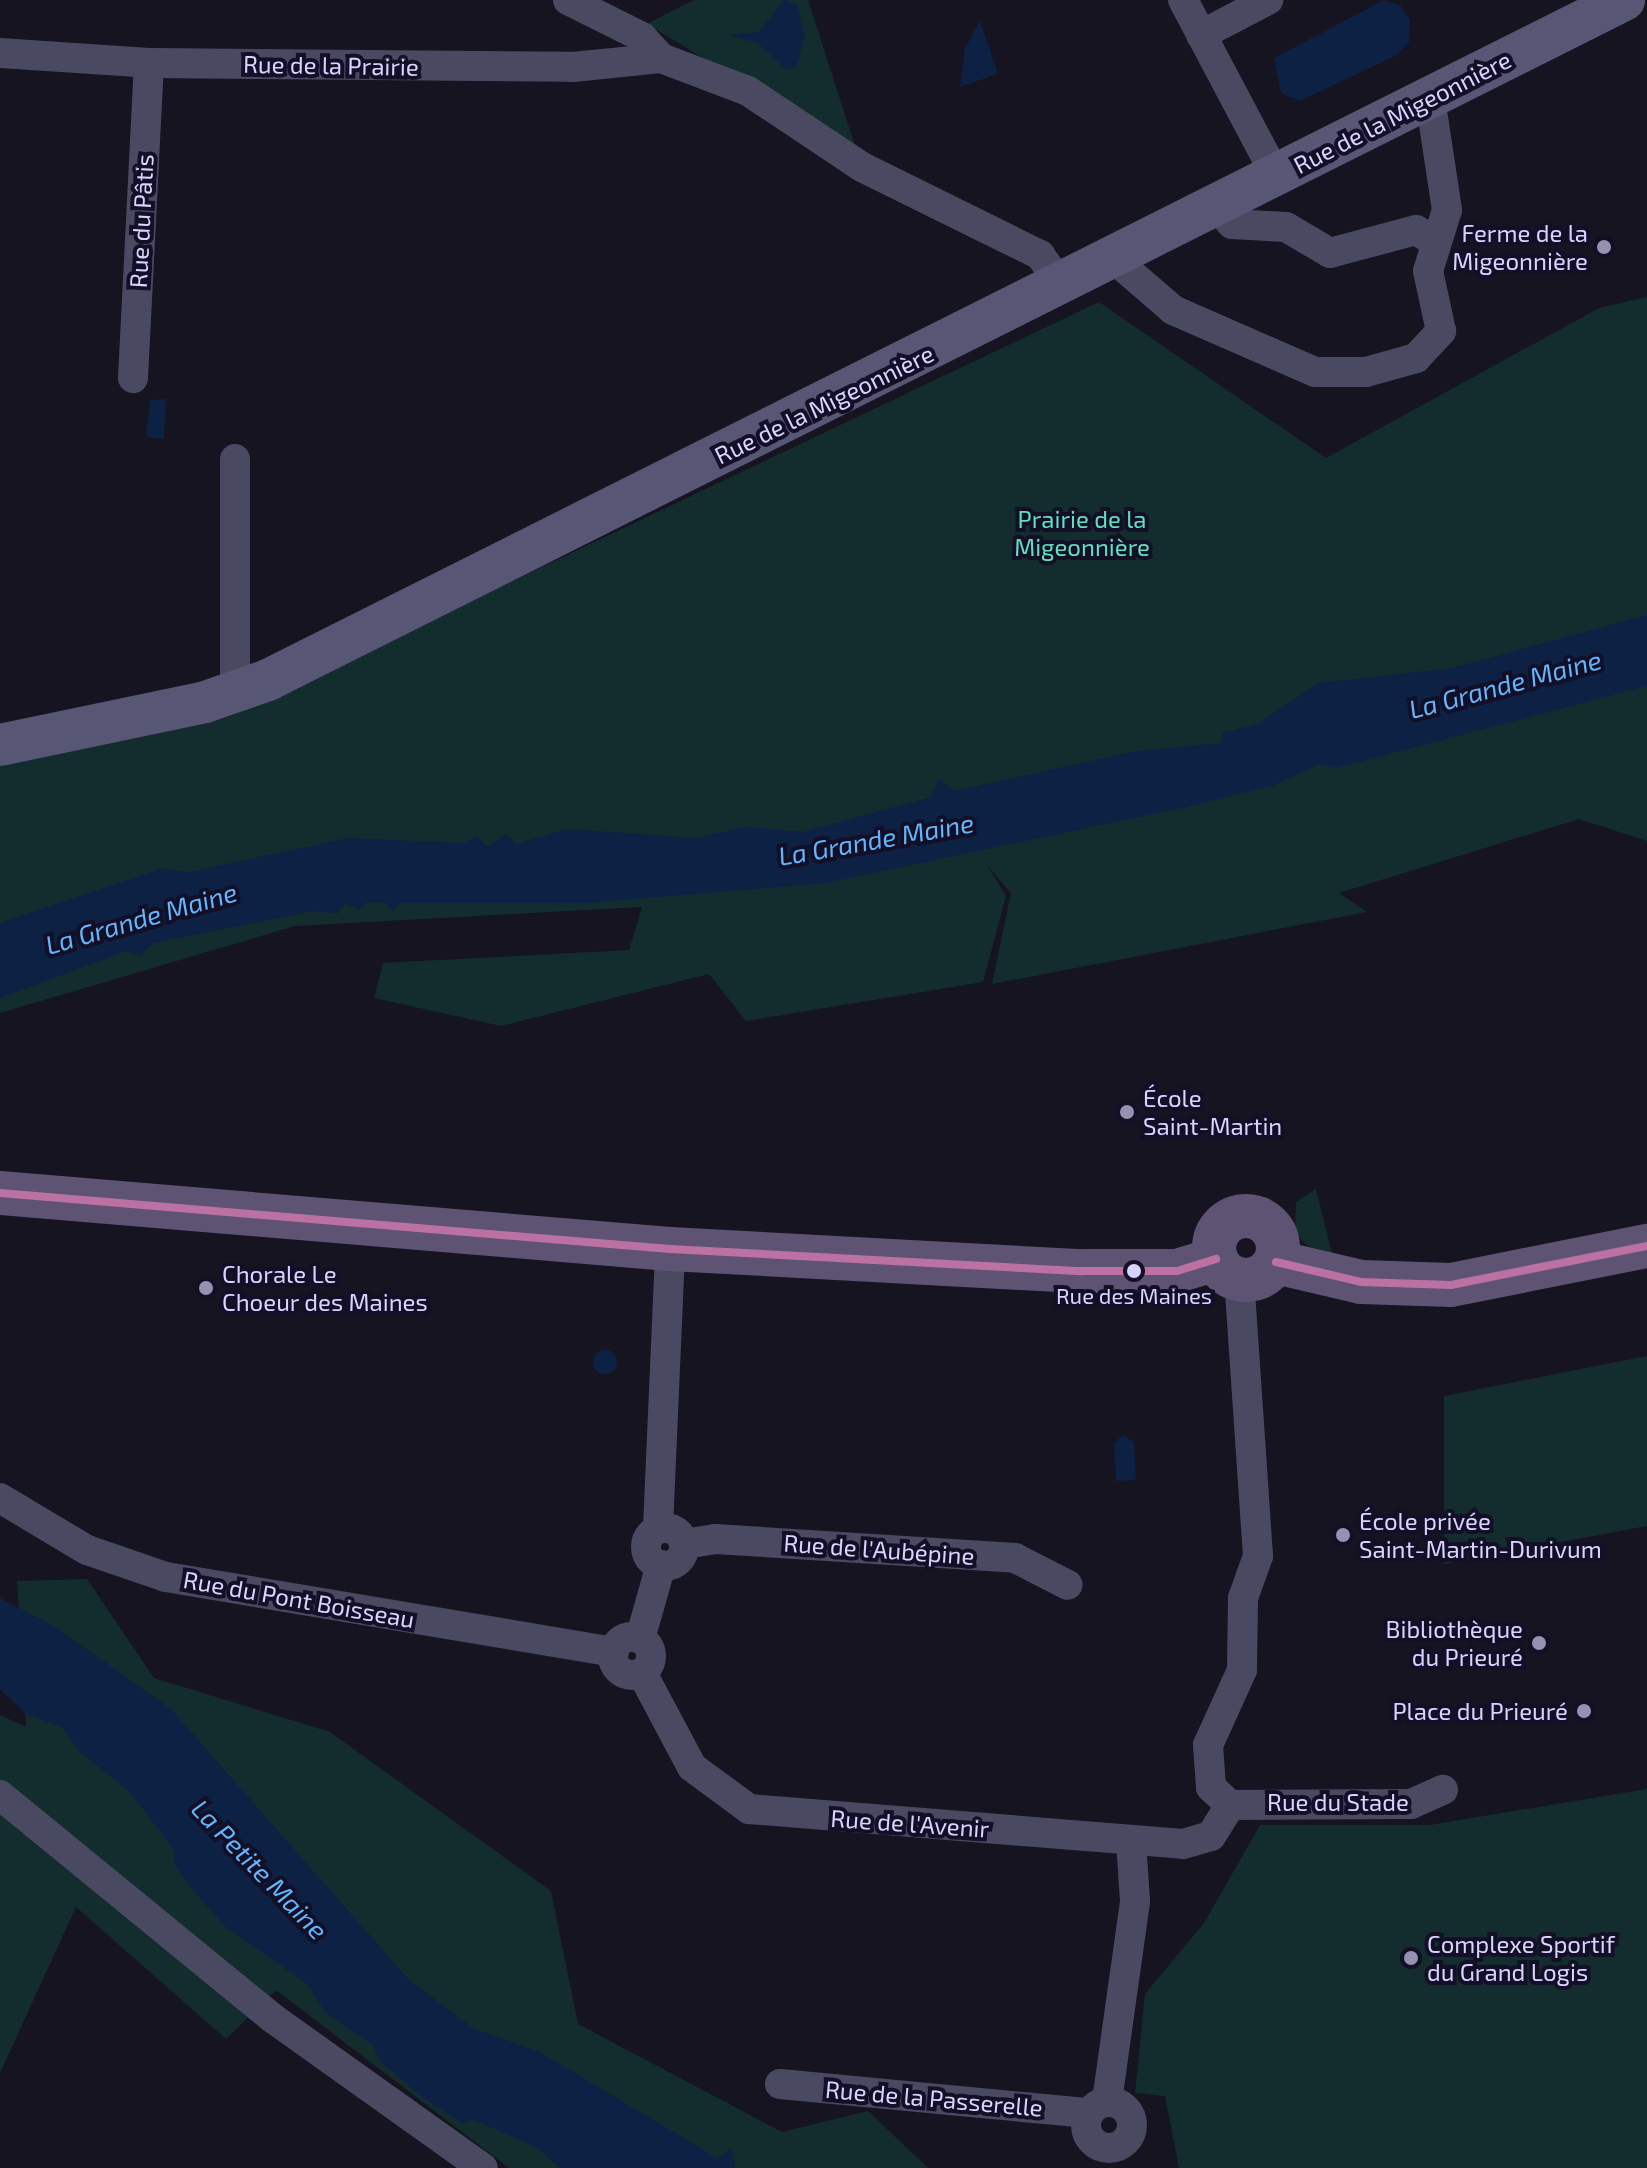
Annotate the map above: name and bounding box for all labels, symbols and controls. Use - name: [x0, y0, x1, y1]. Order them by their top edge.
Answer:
- street label: Rue de la Migeonnière: [1288, 45, 1516, 179]
- street label: Rue de la Prairie: [243, 49, 419, 81]
- street label: Rue du Pâtis: [123, 153, 159, 289]
- place label: Ferme de la Migeonnière: [1452, 219, 1588, 275]
- marker: Ferme de la Migeonnière: [1595, 238, 1613, 256]
- street label: Rue de la Migeonnière: [710, 338, 938, 470]
- park label: Prairie de la Migeonnière: [1014, 505, 1150, 561]
- water label: La Grande Maine: [1405, 643, 1605, 725]
- water label: La Grande Maine: [776, 806, 976, 872]
- water label: La Grande Maine: [42, 876, 240, 960]
- place label: École Saint-Martin: [1143, 1084, 1282, 1140]
- marker: École Saint-Martin: [1118, 1103, 1136, 1121]
- place label: Chorale Le Choeur des Maines: [222, 1260, 428, 1316]
- marker: Rue des Maines: [1126, 1263, 1142, 1279]
- marker: Chorale Le Choeur des Maines: [197, 1279, 215, 1297]
- place label: Rue des Maines: [1056, 1283, 1212, 1309]
- place label: École privée Saint-Martin-Durivum: [1359, 1507, 1602, 1563]
- marker: École privée Saint-Martin-Durivum: [1334, 1526, 1352, 1544]
- street label: Rue de l'Aubépine: [783, 1528, 975, 1570]
- street label: Rue du Pont Boisseau: [181, 1564, 417, 1634]
- place label: Bibliothèque du Prieuré: [1386, 1615, 1523, 1671]
- marker: Bibliothèque du Prieuré: [1530, 1634, 1548, 1652]
- place label: Place du Prieuré: [1392, 1697, 1568, 1725]
- marker: Place du Prieuré: [1575, 1702, 1593, 1720]
- street label: Rue du Stade: [1267, 1788, 1409, 1816]
- water label: La Petite Maine: [186, 1793, 334, 1945]
- street label: Rue de l'Avenir: [830, 1803, 990, 1843]
- place label: Complexe Sportif du Grand Logis: [1427, 1930, 1615, 1986]
- marker: Complexe Sportif du Grand Logis: [1402, 1949, 1420, 1967]
- street label: Rue de la Passerelle: [824, 2074, 1044, 2122]

